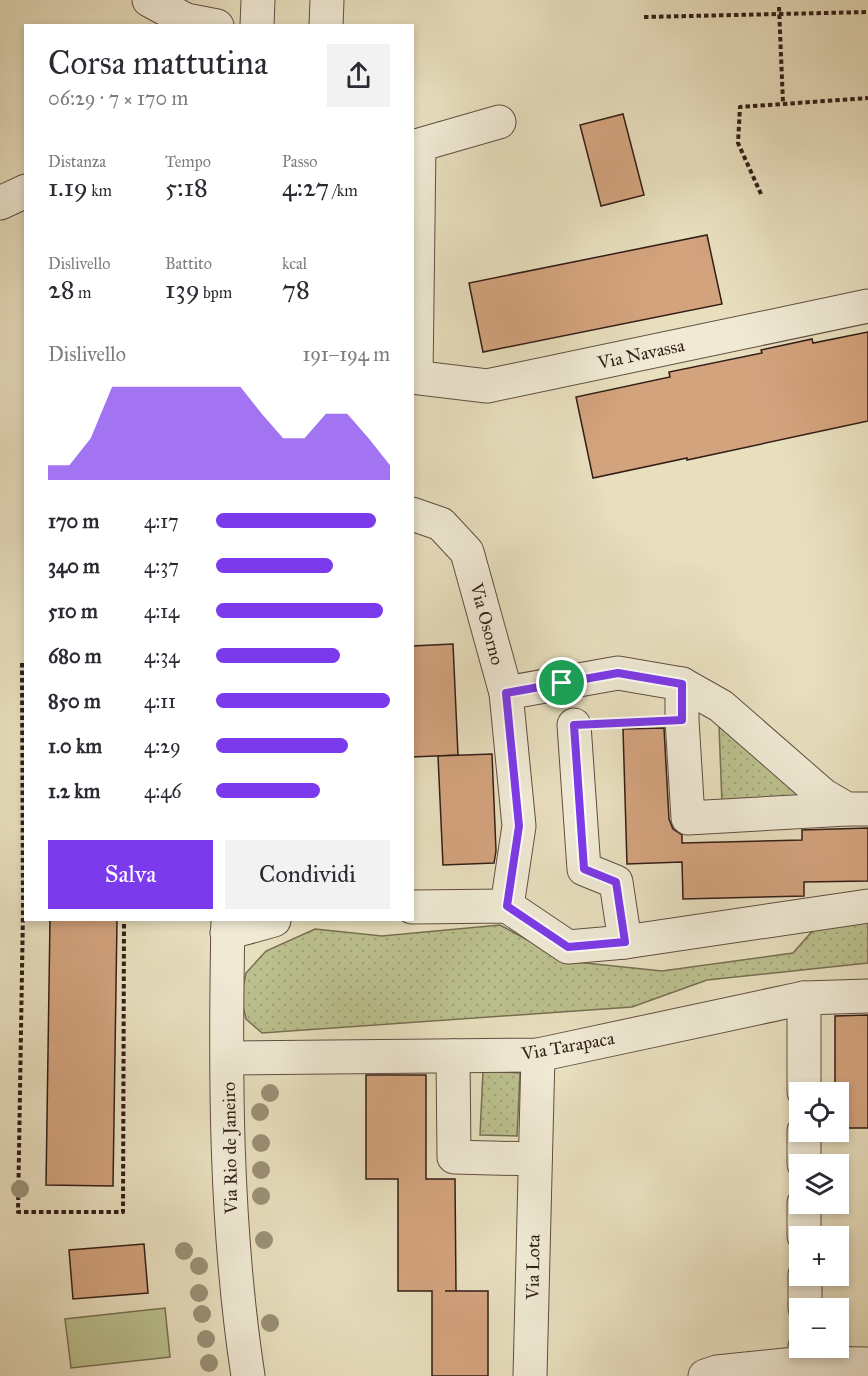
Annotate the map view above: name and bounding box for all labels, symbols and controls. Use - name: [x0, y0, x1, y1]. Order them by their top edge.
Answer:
- text: Corsa mattutina: [48, 43, 268, 83]
- button: share: [327, 44, 390, 107]
- text: 06:29 · 7 × 170 m: [48, 86, 188, 110]
- text: Distanza: [48, 152, 106, 171]
- text: Tempo: [165, 152, 211, 171]
- text: Passo: [282, 152, 317, 171]
- text: 1.19: [48, 171, 88, 203]
- text: 5:18: [165, 171, 208, 203]
- text: 4:27: [282, 171, 329, 203]
- text: km: [88, 181, 112, 200]
- text: /km: [329, 181, 358, 200]
- text: Dislivello: [48, 254, 110, 273]
- text: Battito: [165, 254, 212, 273]
- text: kcal: [282, 254, 307, 273]
- text: 28: [48, 273, 75, 305]
- text: 139: [165, 273, 200, 305]
- text: 78: [282, 273, 310, 305]
- text: m: [75, 283, 92, 302]
- text: bpm: [200, 283, 232, 302]
- street label: Via Navassa: [595, 334, 687, 374]
- text: Dislivello: [48, 342, 126, 366]
- text: 191–194 m: [303, 342, 390, 366]
- text: 170 m: [48, 509, 99, 533]
- text: 4:17: [144, 509, 179, 533]
- text: 340 m: [48, 554, 100, 578]
- text: 4:37: [144, 554, 179, 578]
- street label: Via Osorno: [465, 580, 509, 667]
- text: 510 m: [48, 599, 98, 623]
- text: 4:14: [144, 599, 179, 623]
- text: 680 m: [48, 644, 102, 668]
- text: 4:34: [144, 644, 179, 668]
- pin: [536, 657, 587, 708]
- icon: arrive: [545, 666, 578, 699]
- text: 850 m: [48, 689, 101, 713]
- text: 4:11: [144, 689, 176, 713]
- text: 1.0 km: [48, 734, 102, 758]
- text: 4:29: [144, 734, 181, 758]
- text: 1.2 km: [48, 779, 100, 803]
- text: 4:46: [144, 779, 182, 803]
- button: Salva: [48, 840, 213, 909]
- button: Condividi: [225, 840, 390, 909]
- street label: Via Tarapaca: [519, 1027, 617, 1065]
- street label: Via Rio de Janeiro: [218, 1082, 243, 1215]
- map controls: [789, 1082, 849, 1358]
- button: locate: [789, 1082, 849, 1142]
- button: layers: [789, 1154, 849, 1214]
- button: +: [789, 1226, 849, 1286]
- street label: Via Lota: [521, 1234, 545, 1301]
- button: −: [789, 1298, 849, 1358]

